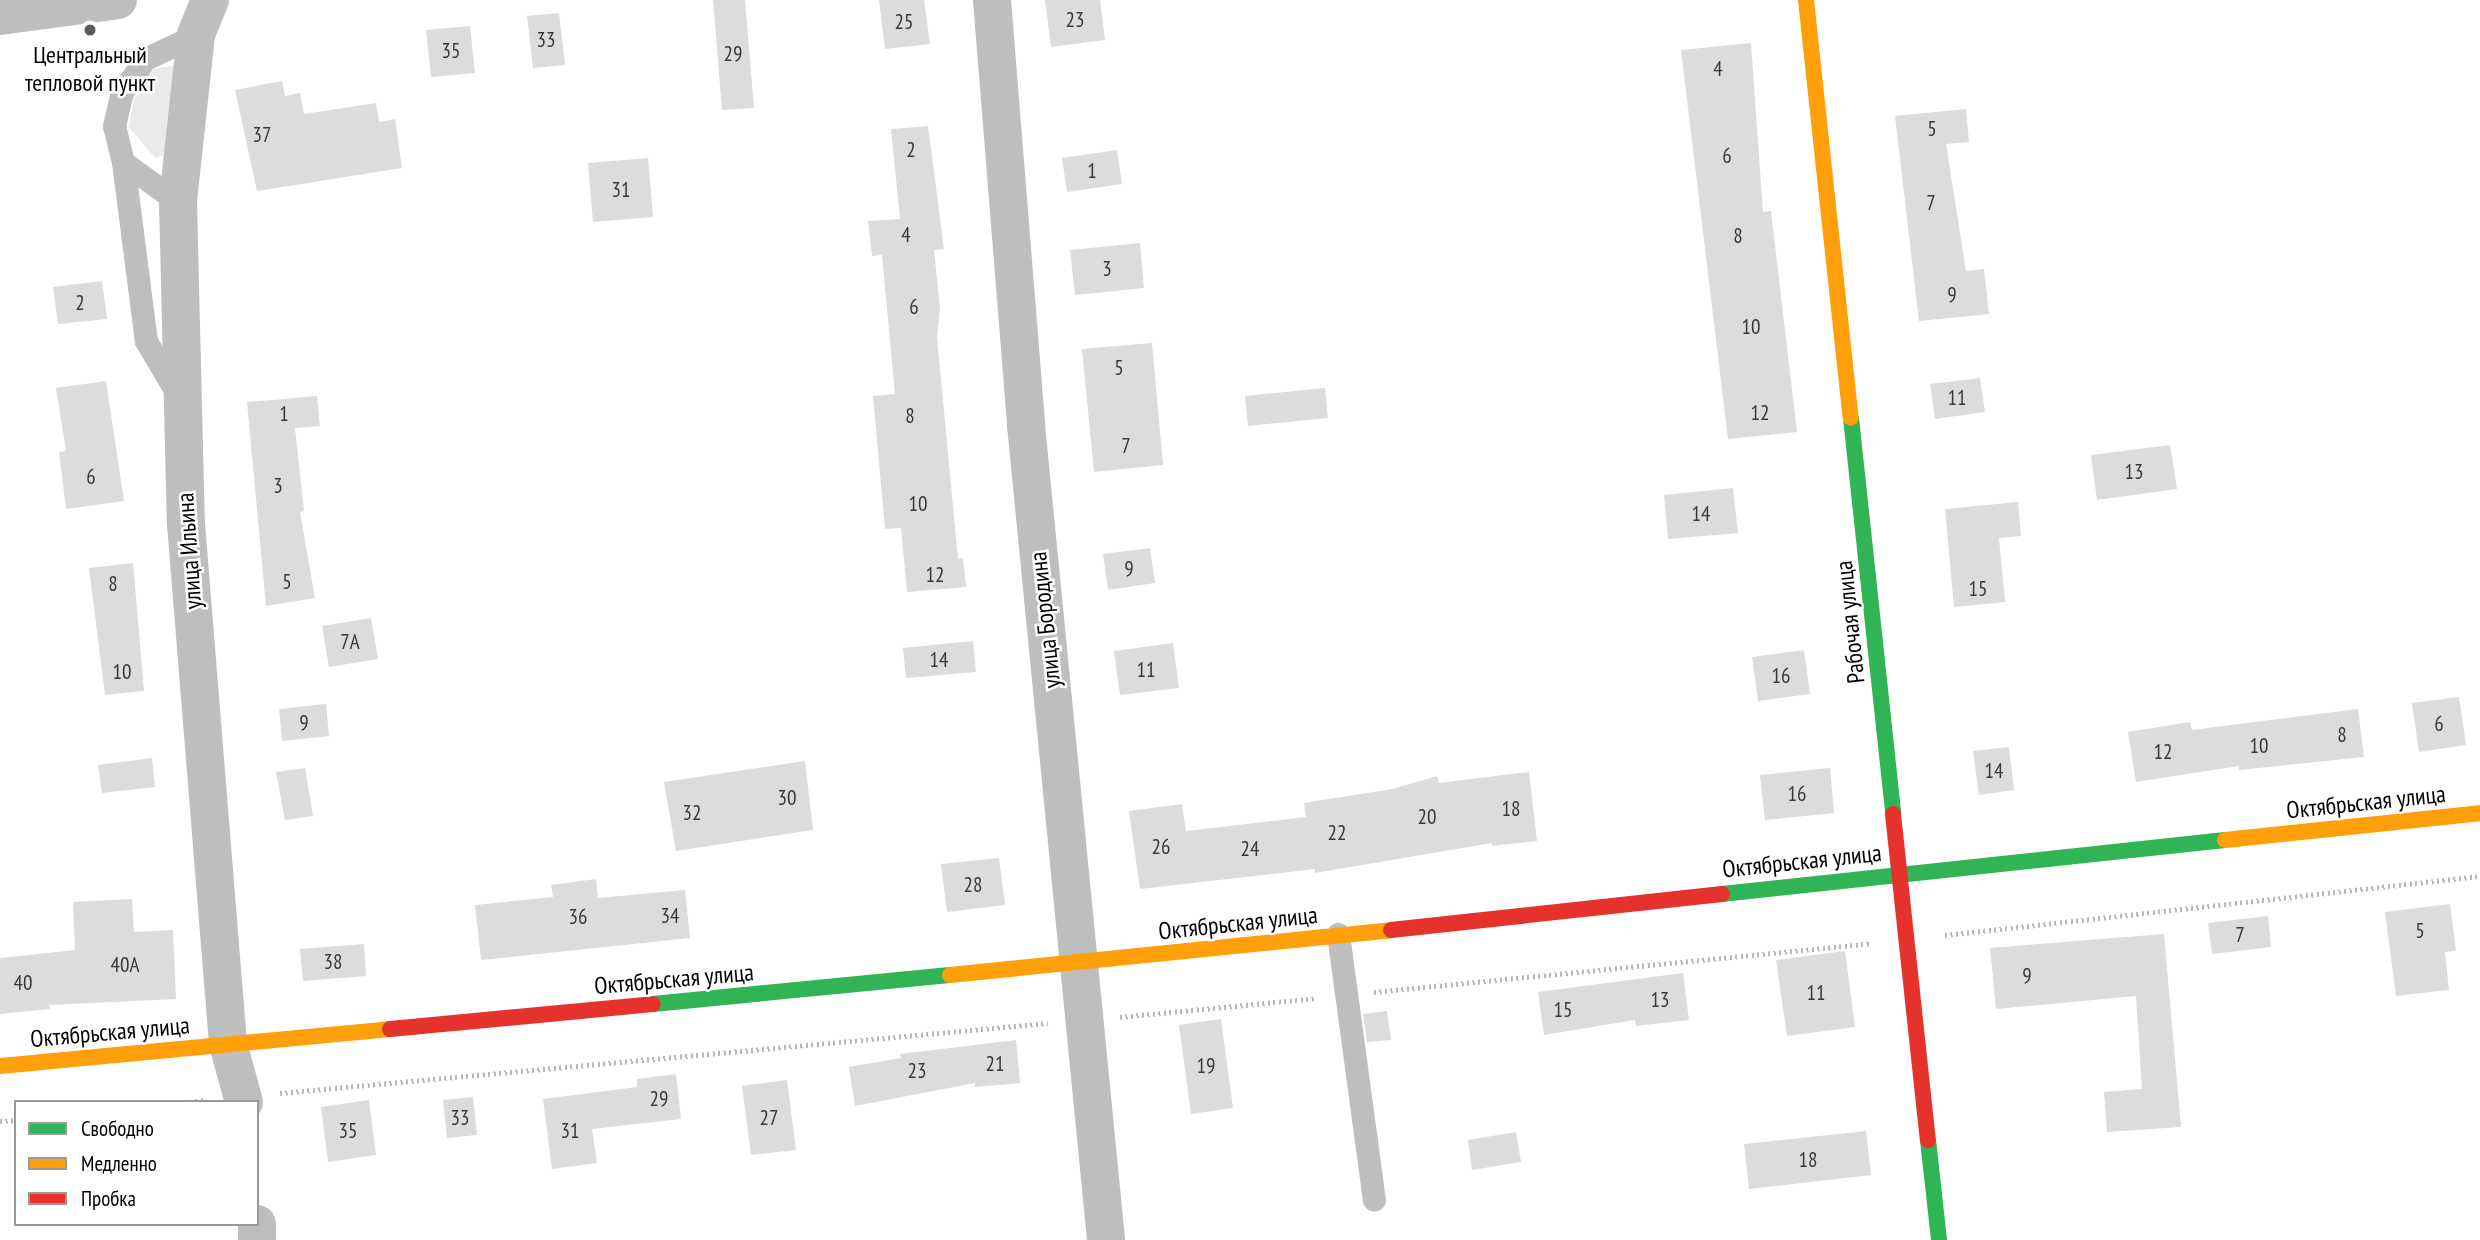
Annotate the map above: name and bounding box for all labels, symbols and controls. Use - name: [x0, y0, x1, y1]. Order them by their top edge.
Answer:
- house number: 23: [1066, 7, 1084, 33]
- house number: 25: [895, 9, 913, 35]
- marker: Центральный тепловой пункт: [82, 22, 98, 38]
- house number: 33: [537, 27, 555, 53]
- house number: 35: [442, 38, 460, 64]
- place label: Центральный тепловой пункт: [25, 41, 155, 97]
- house number: 29: [724, 41, 742, 67]
- house number: 4: [1713, 56, 1723, 82]
- house number: 5: [1927, 116, 1937, 142]
- house number: 37: [253, 122, 271, 148]
- house number: 2: [906, 137, 916, 163]
- house number: 6: [1722, 143, 1732, 169]
- house number: 1: [1087, 158, 1097, 184]
- house number: 31: [612, 177, 630, 203]
- house number: 7: [1926, 190, 1936, 216]
- house number: 4: [901, 222, 911, 248]
- house number: 8: [1733, 223, 1743, 249]
- house number: 3: [1102, 256, 1112, 282]
- house number: 9: [1947, 282, 1957, 308]
- house number: 2: [75, 290, 85, 316]
- house number: 6: [909, 294, 919, 320]
- house number: 10: [1742, 314, 1760, 340]
- house number: 5: [1114, 355, 1124, 381]
- house number: 11: [1948, 385, 1966, 411]
- house number: 12: [1751, 400, 1769, 426]
- house number: 1: [279, 401, 289, 427]
- house number: 8: [905, 403, 915, 429]
- house number: 7: [1121, 433, 1131, 459]
- house number: 13: [2125, 459, 2143, 485]
- house number: 6: [86, 464, 96, 490]
- house number: 3: [273, 473, 283, 499]
- house number: 10: [909, 491, 927, 517]
- street label: улица Ильина: [171, 492, 207, 610]
- house number: 14: [1692, 501, 1710, 527]
- street label: улица Бородина: [1024, 550, 1066, 690]
- house number: 9: [1124, 556, 1134, 582]
- street label: Рабочая улица: [1829, 559, 1871, 685]
- house number: 12: [926, 562, 944, 588]
- house number: 5: [282, 569, 292, 595]
- house number: 8: [108, 571, 118, 597]
- house number: 15: [1969, 576, 1987, 602]
- house number: 7А: [340, 629, 360, 655]
- house number: 14: [930, 647, 948, 673]
- house number: 11: [1137, 657, 1155, 683]
- house number: 10: [113, 659, 131, 685]
- house number: 16: [1772, 663, 1790, 689]
- house number: 9: [299, 710, 309, 736]
- house number: 6: [2434, 711, 2444, 737]
- house number: 8: [2337, 722, 2347, 748]
- house number: 10: [2250, 733, 2268, 759]
- house number: 12: [2154, 739, 2172, 765]
- house number: 14: [1985, 758, 2003, 784]
- street label: Октябрьская улица: [2285, 779, 2447, 825]
- house number: 16: [1788, 781, 1806, 807]
- house number: 30: [778, 785, 796, 811]
- house number: 18: [1502, 796, 1520, 822]
- house number: 32: [683, 800, 701, 826]
- house number: 20: [1418, 804, 1436, 830]
- house number: 22: [1328, 820, 1346, 846]
- house number: 26: [1152, 834, 1170, 860]
- house number: 24: [1241, 836, 1259, 862]
- street label: Октябрьская улица: [1721, 838, 1883, 884]
- house number: 28: [964, 872, 982, 898]
- street label: Октябрьская улица: [1157, 900, 1319, 946]
- house number: 34: [661, 903, 679, 929]
- house number: 36: [569, 904, 587, 930]
- house number: 5: [2415, 918, 2425, 944]
- house number: 7: [2235, 922, 2245, 948]
- house number: 38: [324, 949, 342, 975]
- house number: 40А: [111, 952, 139, 978]
- street label: Октябрьская улица: [593, 958, 755, 1000]
- house number: 9: [2022, 963, 2032, 989]
- house number: 40: [14, 970, 32, 996]
- house number: 11: [1807, 980, 1825, 1006]
- house number: 13: [1651, 987, 1669, 1013]
- house number: 15: [1554, 997, 1572, 1023]
- street label: Октябрьская улица: [29, 1011, 191, 1053]
- house number: 21: [986, 1051, 1004, 1077]
- house number: 19: [1197, 1053, 1215, 1079]
- house number: 23: [908, 1058, 926, 1084]
- house number: 29: [650, 1086, 668, 1112]
- legend: [14, 1100, 259, 1226]
- house number: 33: [451, 1105, 469, 1131]
- house number: 27: [760, 1105, 778, 1131]
- text: Свободно: [81, 1115, 154, 1142]
- house number: 35: [339, 1118, 357, 1144]
- house number: 31: [561, 1118, 579, 1144]
- house number: 18: [1799, 1147, 1817, 1173]
- text: Медленно: [81, 1150, 157, 1177]
- text: Пробка: [81, 1185, 136, 1212]

